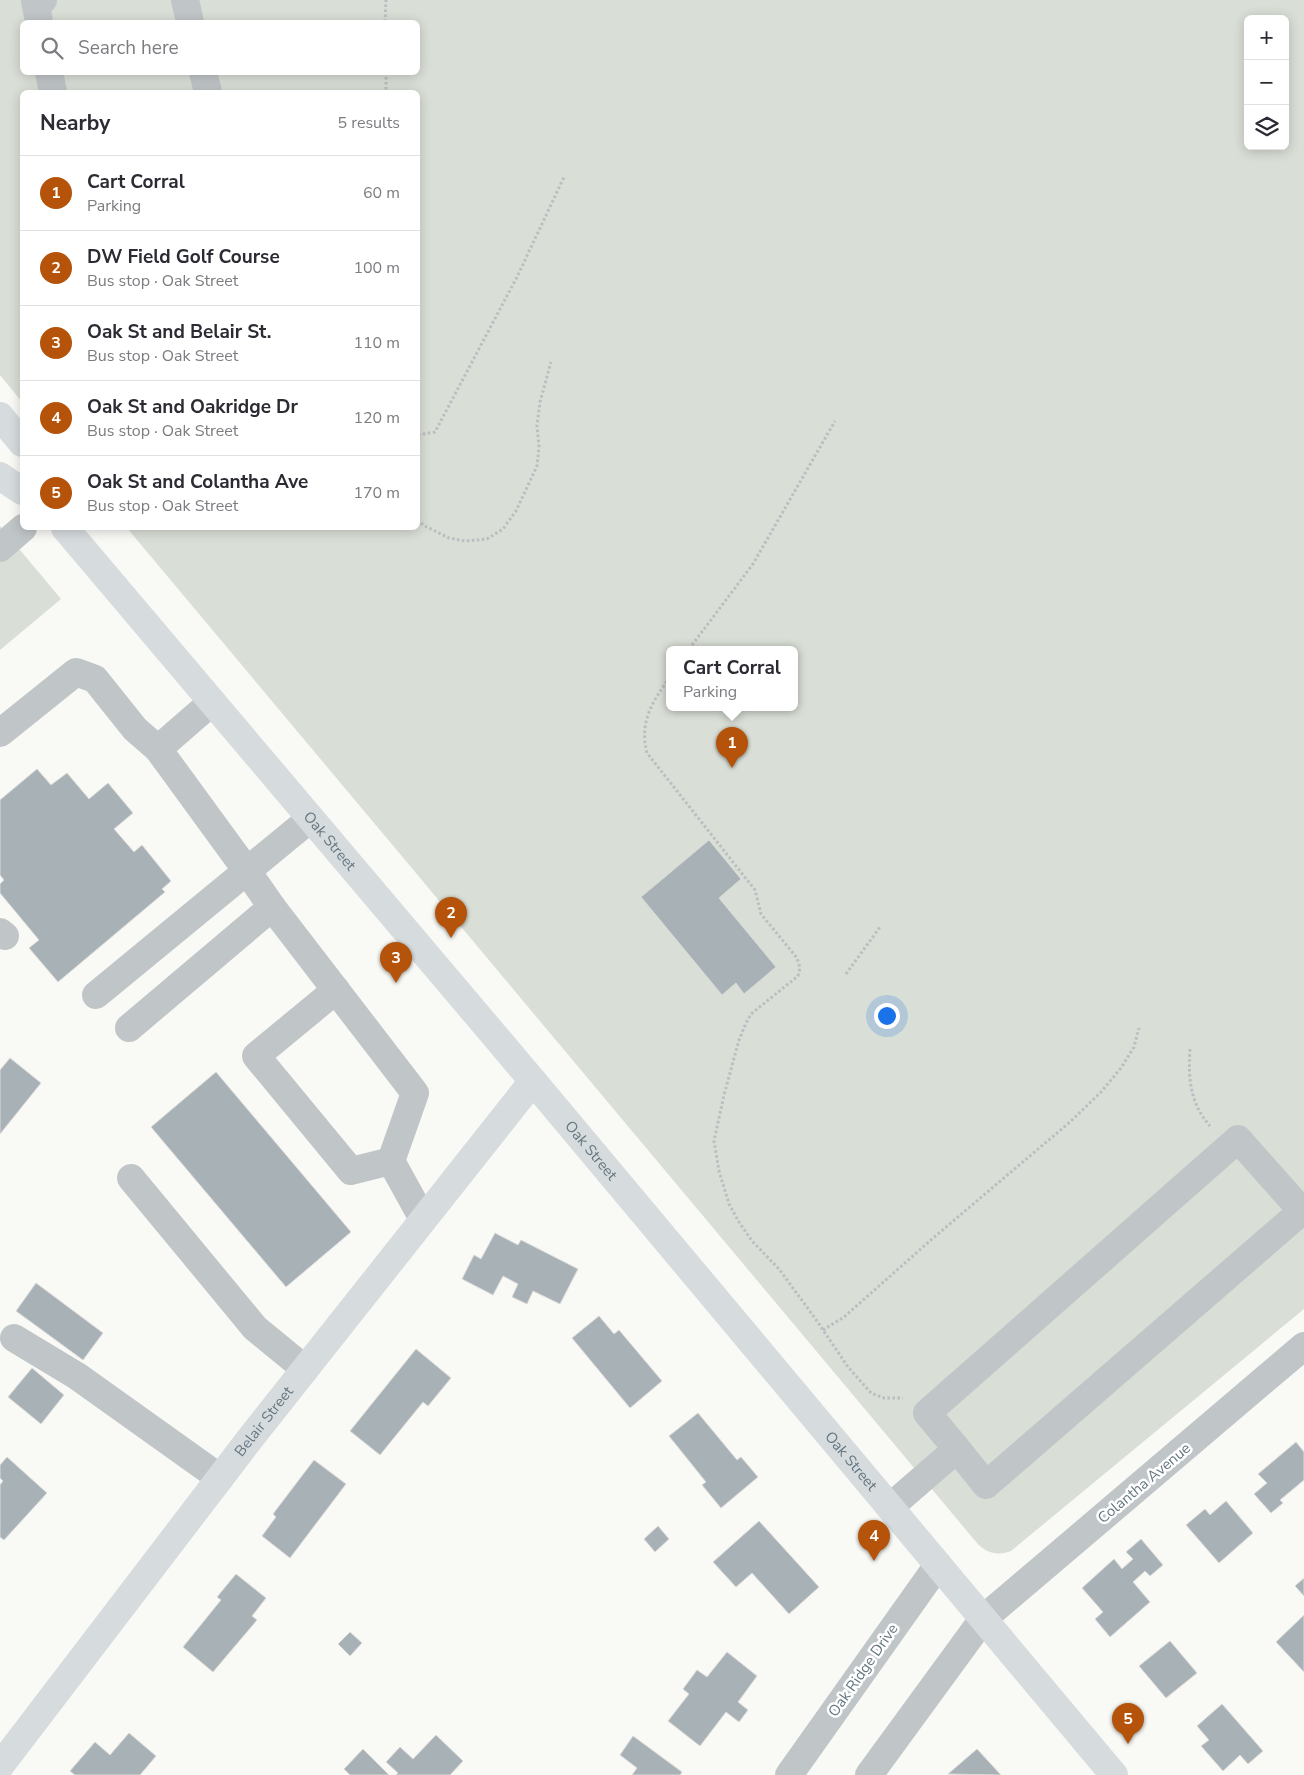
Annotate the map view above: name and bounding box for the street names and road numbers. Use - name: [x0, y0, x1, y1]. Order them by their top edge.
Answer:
- street label: Oak Street: [299, 807, 361, 875]
- street label: Oak Street: [560, 1116, 622, 1185]
- street label: Belair Street: [230, 1382, 298, 1461]
- street label: Oak Street: [820, 1427, 882, 1495]
- street label: Colantha Avenue: [1093, 1438, 1195, 1528]
- street label: Oak Ridge Drive: [823, 1619, 903, 1720]

